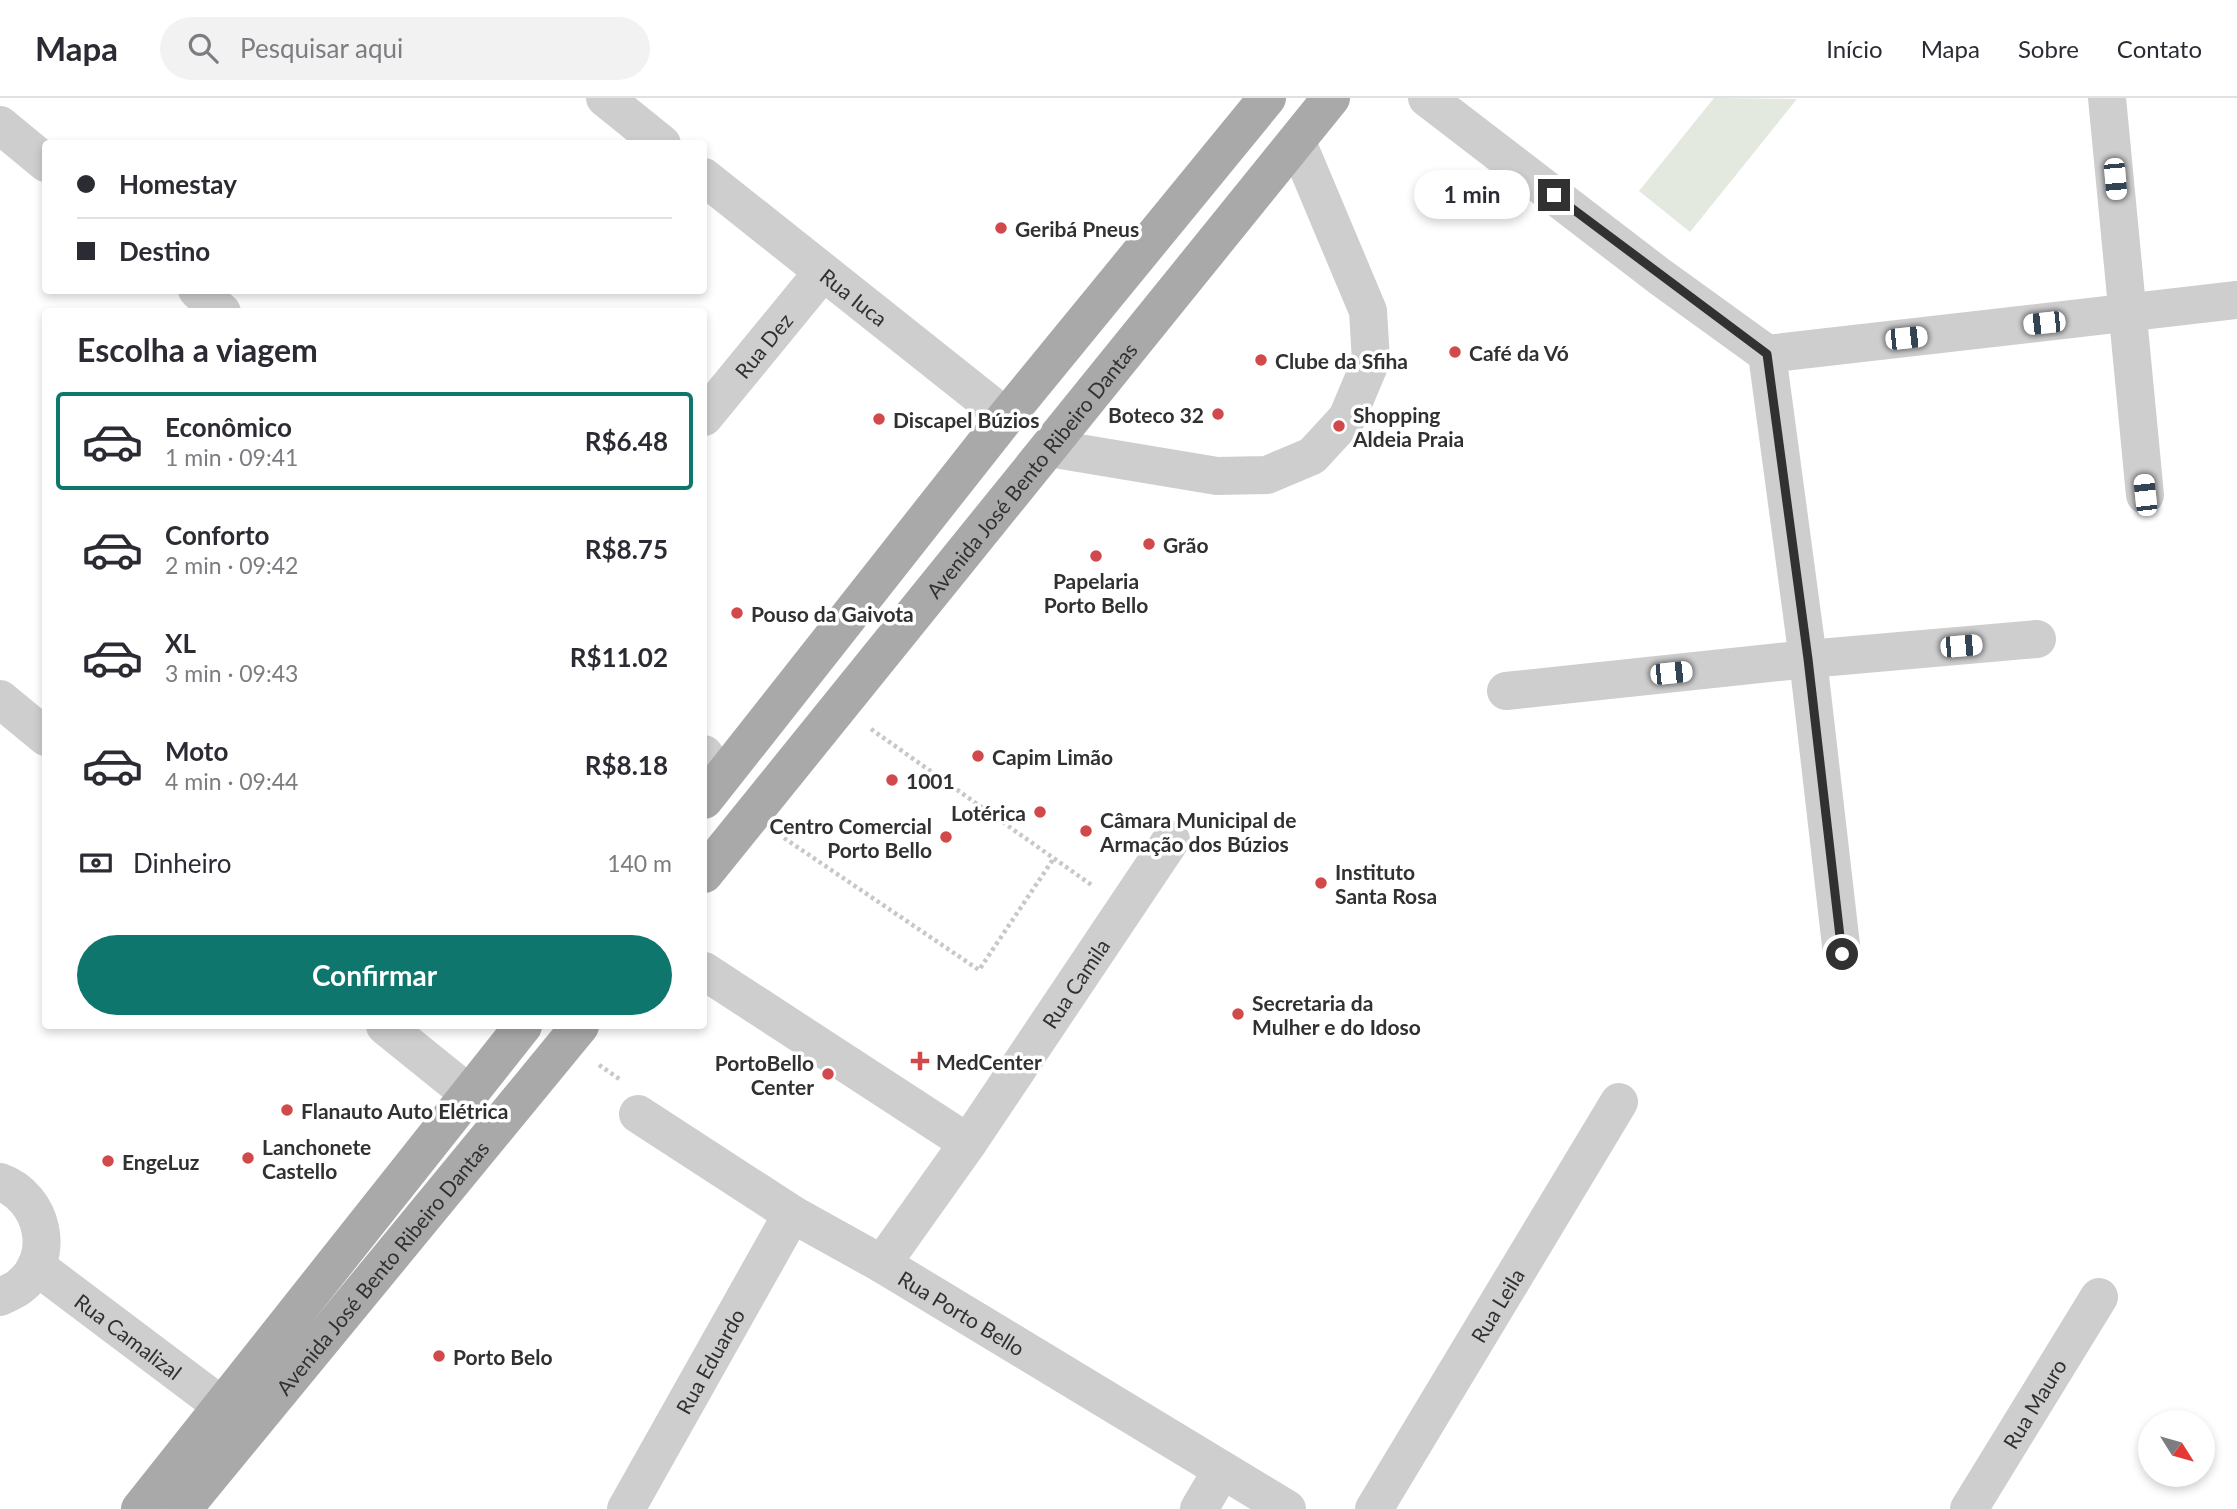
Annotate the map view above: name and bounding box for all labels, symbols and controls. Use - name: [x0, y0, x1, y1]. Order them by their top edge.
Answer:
- search box: [160, 17, 650, 80]
- text: Mapa: [35, 28, 118, 68]
- icon: search: [184, 29, 222, 67]
- text: Pesquisar aqui: [240, 32, 403, 64]
- text: Início: [1826, 34, 1883, 63]
- text: Mapa: [1921, 34, 1980, 63]
- text: Sobre: [2018, 34, 2079, 63]
- text: Contato: [2117, 34, 2202, 63]
- car: [2103, 157, 2128, 201]
- text: Homestay: [119, 168, 237, 200]
- callout: 1 min: [1414, 170, 1530, 220]
- route end: [1538, 179, 1570, 211]
- text: 1 min: [1443, 180, 1501, 208]
- place label: Geribá Pneus: [1015, 216, 1139, 241]
- marker: Geribá Pneus: [993, 220, 1009, 236]
- text: Destino: [119, 235, 210, 267]
- street label: Rua Iuca: [816, 262, 893, 331]
- street label: Rua Dez: [729, 307, 797, 383]
- car: [2023, 310, 2066, 336]
- car: [1885, 325, 1928, 351]
- text: Escolha a viagem: [77, 330, 318, 369]
- street label: Avenida José Bento Ribeiro Dantas: [920, 337, 1141, 602]
- place label: Café da Vó: [1469, 340, 1569, 365]
- marker: Café da Vó: [1447, 344, 1463, 360]
- place label: Clube da Sfiha: [1275, 348, 1408, 373]
- marker: Clube da Sfiha: [1253, 352, 1269, 368]
- place label: Boteco 32: [1108, 402, 1204, 427]
- place label: Shopping Aldeia Praia: [1352, 402, 1464, 451]
- marker: Boteco 32: [1210, 406, 1226, 422]
- place label: Discapel Búzios: [893, 407, 1039, 432]
- icon: car: [81, 410, 144, 473]
- text: Econômico: [165, 411, 292, 443]
- marker: Discapel Búzios: [871, 411, 887, 427]
- marker: Shopping Aldeia Praia: [1331, 418, 1347, 434]
- text: R$6.48: [585, 425, 668, 457]
- text: 1 min · 09:41: [165, 443, 298, 471]
- car: [2133, 473, 2158, 517]
- icon: car: [81, 518, 144, 581]
- text: Conforto: [165, 519, 269, 551]
- place label: Grão: [1163, 532, 1209, 557]
- text: R$8.75: [585, 533, 668, 565]
- marker: Grão: [1141, 536, 1157, 552]
- marker: Papelaria Porto Bello: [1088, 548, 1104, 564]
- text: 2 min · 09:42: [165, 551, 298, 579]
- place label: Papelaria Porto Bello: [1044, 568, 1148, 617]
- place label: Pouso da Gaivota: [751, 601, 914, 626]
- marker: Pouso da Gaivota: [729, 605, 745, 621]
- icon: car: [81, 626, 144, 689]
- text: XL: [165, 627, 196, 659]
- car: [1940, 634, 1983, 658]
- text: R$11.02: [570, 641, 668, 673]
- text: 3 min · 09:43: [165, 659, 298, 687]
- car: [1650, 660, 1693, 686]
- icon: car: [81, 734, 144, 797]
- text: Moto: [165, 735, 228, 767]
- place label: Capim Limão: [992, 744, 1113, 769]
- marker: Capim Limão: [970, 748, 986, 764]
- text: R$8.18: [585, 749, 668, 781]
- text: 4 min · 09:44: [165, 767, 298, 795]
- place label: 1001: [906, 768, 955, 793]
- marker: 1001: [884, 772, 900, 788]
- place label: Lotérica: [951, 800, 1026, 825]
- marker: Lotérica: [1032, 804, 1048, 820]
- place label: Câmara Municipal de Armação dos Búzios: [1099, 807, 1296, 856]
- place label: Centro Comercial Porto Bello: [770, 813, 932, 862]
- marker: Câmara Municipal de Armação dos Búzios: [1078, 823, 1094, 839]
- marker: Centro Comercial Porto Bello: [938, 829, 954, 845]
- icon: cash: [77, 844, 115, 882]
- text: Dinheiro: [133, 847, 231, 879]
- text: 140 m: [607, 849, 672, 877]
- place label: Instituto Santa Rosa: [1335, 859, 1437, 908]
- marker: Instituto Santa Rosa: [1313, 875, 1329, 891]
- street label: Rua Camila: [1036, 934, 1114, 1033]
- button: Confirmar: [77, 935, 672, 1015]
- route start: [1826, 938, 1858, 970]
- place label: Secretaria da Mulher e do Idoso: [1252, 990, 1421, 1039]
- marker: Secretaria da Mulher e do Idoso: [1230, 1006, 1246, 1022]
- place label: MedCenter: [936, 1049, 1042, 1074]
- place label: PortoBello Center: [715, 1050, 814, 1099]
- marker: MedCenter: [910, 1051, 930, 1071]
- marker: PortoBello Center: [820, 1066, 836, 1082]
- place label: Flanauto Auto Elétrica: [301, 1098, 508, 1123]
- marker: Flanauto Auto Elétrica: [279, 1102, 295, 1118]
- place label: Lanchonete Castello: [262, 1134, 371, 1183]
- street label: Avenida José Bento Ribeiro Dantas: [270, 1135, 493, 1399]
- place label: EngeLuz: [122, 1149, 200, 1174]
- marker: Lanchonete Castello: [240, 1150, 256, 1166]
- marker: EngeLuz: [100, 1153, 116, 1169]
- street label: Rua Leila: [1465, 1264, 1529, 1347]
- street label: Rua Porto Bello: [894, 1265, 1030, 1360]
- street label: Rua Camalizal: [70, 1287, 187, 1384]
- street label: Rua Eduardo: [670, 1304, 749, 1418]
- place label: Porto Belo: [453, 1344, 552, 1369]
- marker: Porto Belo: [431, 1348, 447, 1364]
- street label: Rua Mauro: [1997, 1354, 2071, 1453]
- north arrow: [2138, 1410, 2216, 1488]
- map controls: [2138, 1410, 2215, 1487]

